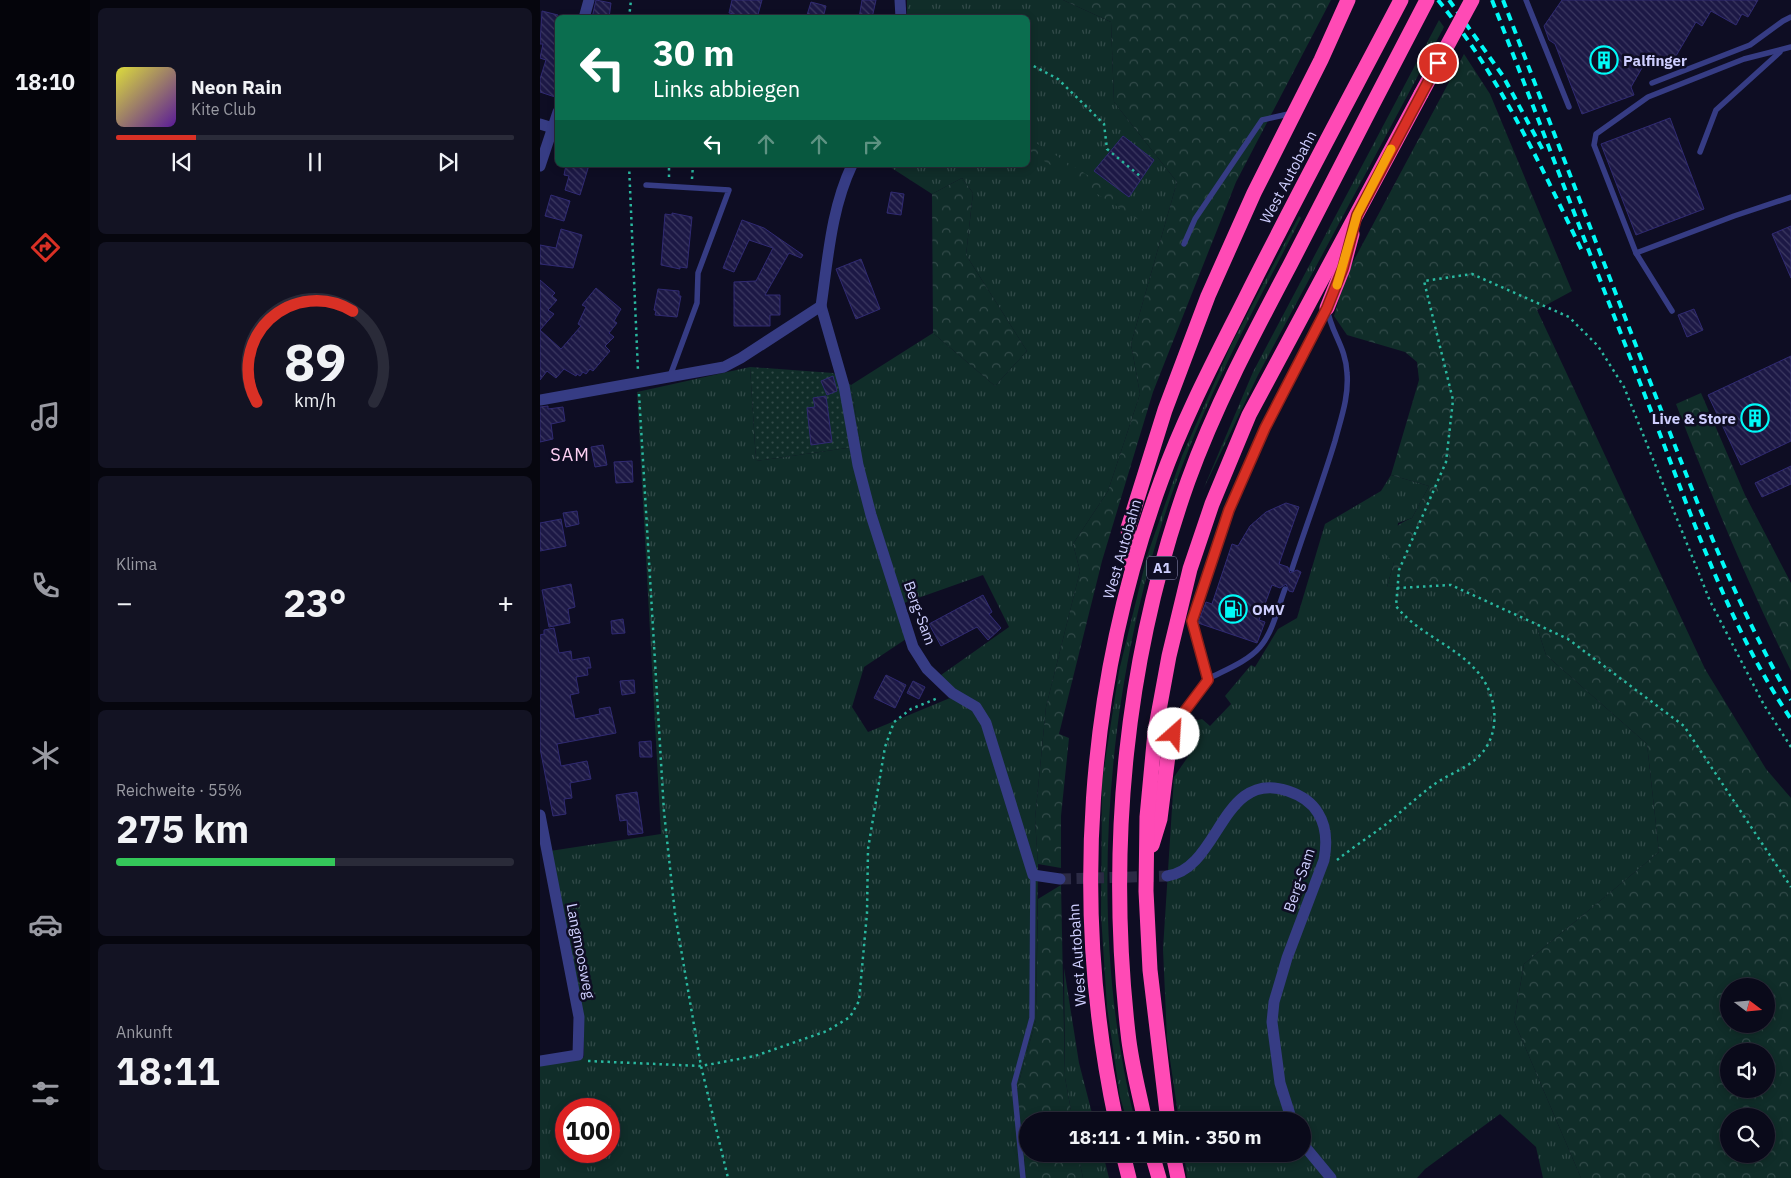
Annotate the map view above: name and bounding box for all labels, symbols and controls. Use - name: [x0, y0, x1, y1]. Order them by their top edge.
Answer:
- text: 30 m: [653, 30, 735, 76]
- icon: left: [570, 35, 635, 100]
- pin: [1417, 42, 1459, 84]
- building icon: Palfinger: [1589, 45, 1619, 75]
- icon: arrive: [1424, 49, 1452, 77]
- place label: Palfinger: [1623, 51, 1687, 70]
- text: 18:10: [15, 67, 75, 96]
- text: Links abbiegen: [653, 74, 800, 103]
- text: Neon Rain: [191, 75, 282, 99]
- text: Kite Club: [191, 99, 256, 119]
- street label: West Autobahn: [1255, 127, 1321, 227]
- icon: left: [699, 130, 727, 158]
- icon: ahead: [752, 130, 780, 158]
- icon: ahead: [805, 130, 833, 158]
- icon: right: [858, 130, 886, 158]
- icon: previous: [168, 148, 196, 176]
- icon: pause: [301, 148, 329, 176]
- icon: next: [434, 148, 462, 176]
- icon: directions: [28, 230, 63, 265]
- text: 89: [284, 328, 346, 395]
- text: km/h: [294, 389, 336, 412]
- icon: music: [28, 399, 63, 434]
- building icon: Live & Store: [1740, 403, 1770, 433]
- place label: Live & Store: [1652, 409, 1736, 428]
- district label: SAM: [550, 443, 590, 466]
- street label: West Autobahn: [1099, 497, 1145, 601]
- text: Klima: [116, 554, 157, 574]
- road number: A1: [1147, 556, 1177, 580]
- icon: phone: [28, 568, 63, 603]
- text: 23°: [283, 578, 347, 627]
- street label: Berg-Sam: [900, 578, 940, 648]
- text: −: [116, 584, 133, 621]
- text: +: [497, 584, 514, 621]
- fuel station icon: OMV: [1218, 594, 1248, 624]
- place label: OMV: [1252, 600, 1285, 619]
- position arrow: [1147, 707, 1199, 759]
- icon: climate: [28, 738, 63, 773]
- text: Reichweite · 55%: [116, 780, 242, 800]
- text: 275 km: [116, 804, 249, 853]
- street label: Berg-Sam: [1279, 845, 1319, 915]
- street label: Langmoosweg: [562, 902, 600, 1000]
- street label: West Autobahn: [1064, 903, 1090, 1007]
- icon: car: [28, 907, 63, 942]
- north arrow: [1720, 978, 1775, 1032]
- map controls: [1720, 978, 1775, 1163]
- text: Ankunft: [116, 1022, 173, 1042]
- button: sound: [1720, 1043, 1775, 1098]
- text: 18:11: [116, 1046, 220, 1095]
- icon: filters: [28, 1076, 63, 1111]
- speed limit sign: 100: [555, 1098, 620, 1163]
- button: search: [1720, 1108, 1775, 1163]
- text: 18:11 · 1 Min. · 350 m: [1068, 1125, 1262, 1149]

